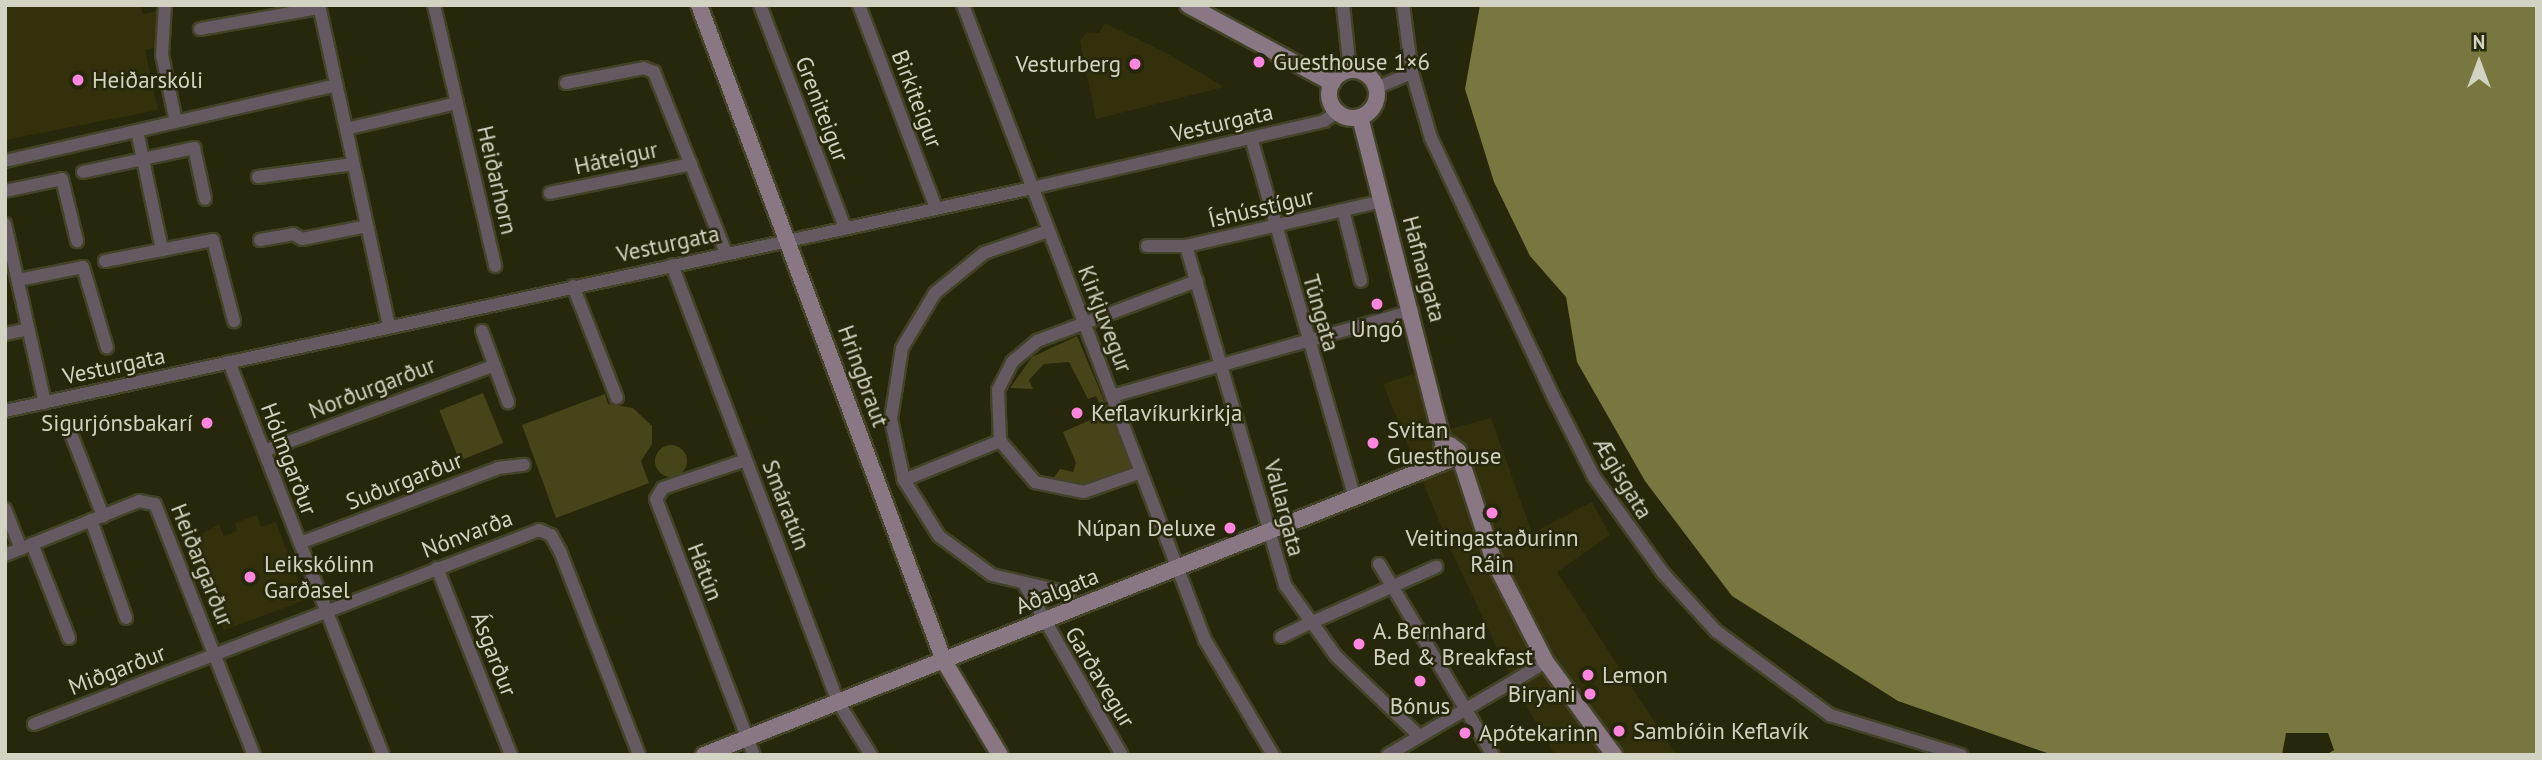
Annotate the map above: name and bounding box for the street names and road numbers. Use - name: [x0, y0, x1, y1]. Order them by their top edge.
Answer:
- street label: Birkiteigur: [886, 46, 948, 152]
- street label: Greniteigur: [789, 53, 855, 165]
- street label: Vesturgata: [1168, 98, 1276, 148]
- street label: Heiðarhorn: [471, 123, 523, 237]
- street label: Háteigur: [572, 136, 660, 180]
- street label: Íshússtígur: [1206, 182, 1316, 234]
- street label: Hafnargata: [1397, 213, 1451, 325]
- street label: Vesturgata: [614, 220, 722, 268]
- street label: Kirkjuvegur: [1072, 262, 1138, 376]
- street label: Túngata: [1297, 271, 1345, 355]
- street label: Hringbraut: [832, 321, 894, 431]
- street label: Vesturgata: [60, 342, 168, 390]
- street label: Norðurgarður: [305, 351, 439, 425]
- street label: Hólmgarður: [255, 399, 323, 519]
- street label: Ægisgata: [1588, 432, 1658, 524]
- street label: Suðurgarður: [342, 446, 466, 516]
- street label: Smáratún: [756, 456, 816, 554]
- street label: Vallargata: [1258, 457, 1310, 559]
- street label: Heiðargarður: [165, 500, 239, 630]
- street label: Nónvarða: [418, 504, 516, 564]
- street label: Hátún: [681, 539, 729, 605]
- street label: Aðalgata: [1011, 562, 1103, 620]
- street label: Ásgarður: [465, 608, 523, 700]
- street label: Garðavegur: [1059, 622, 1141, 732]
- street label: Miðgarður: [64, 639, 170, 701]

